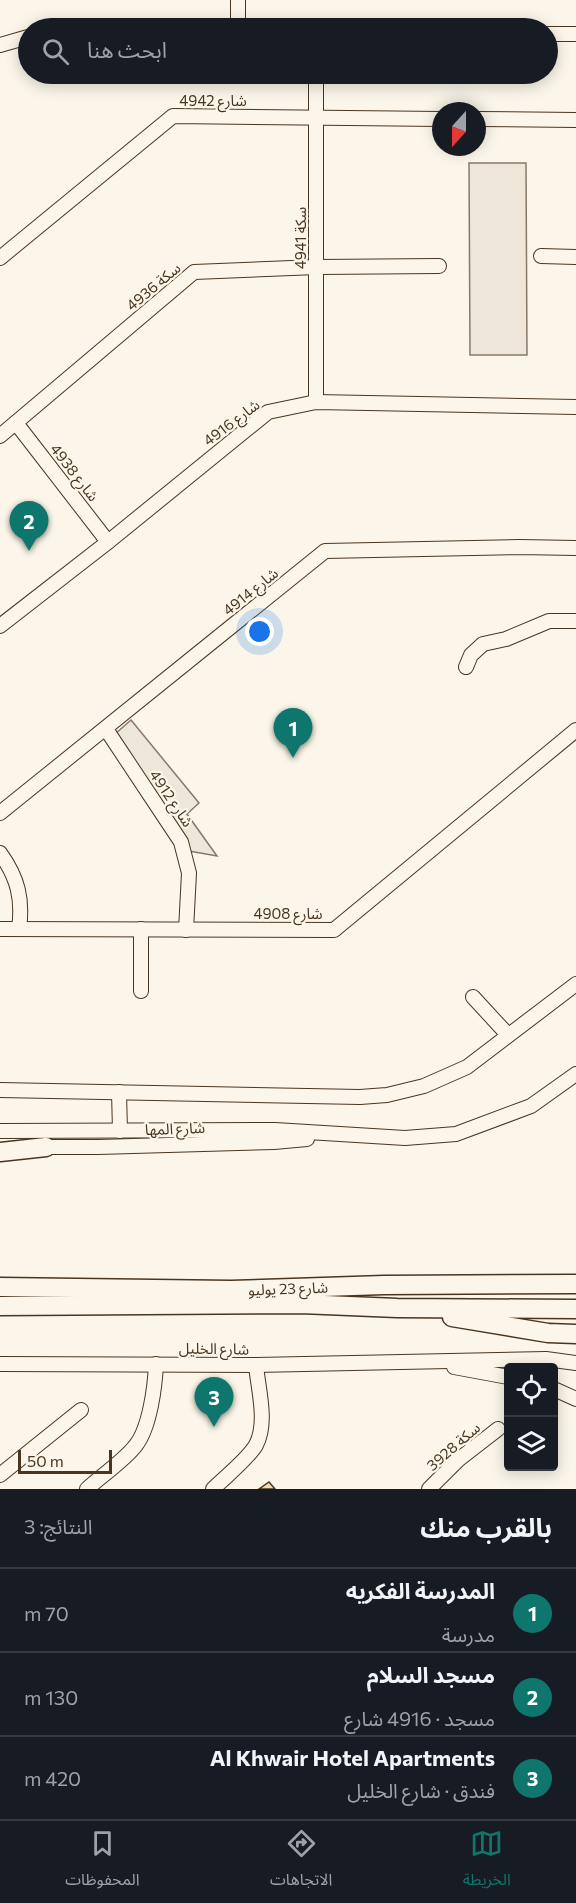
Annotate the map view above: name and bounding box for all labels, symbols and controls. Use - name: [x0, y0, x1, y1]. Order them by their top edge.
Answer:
- search box: [18, 18, 558, 84]
- icon: search: [39, 35, 72, 68]
- text: ابحث هنا: [87, 36, 167, 63]
- street label: 4942 شارع: [179, 91, 247, 113]
- north arrow: [432, 102, 486, 156]
- street label: سكة 4941: [291, 206, 309, 269]
- street label: سكة 4936: [122, 258, 184, 314]
- street label: 4916 شارع: [199, 395, 265, 452]
- street label: شارع 4938: [44, 440, 103, 507]
- pin: 2: [9, 502, 48, 551]
- street label: 4914 شارع: [219, 563, 284, 622]
- your location: [245, 617, 274, 646]
- pin: 1: [274, 708, 312, 758]
- street label: 4912 شارع: [143, 766, 198, 832]
- street label: 4908 شارع: [253, 904, 323, 926]
- street label: شارع المها: [145, 1118, 206, 1142]
- street label: شارع 23 يوليو: [248, 1278, 329, 1302]
- street label: شارع الخليل: [179, 1338, 249, 1362]
- map controls: [504, 1363, 558, 1471]
- button: locate: [504, 1363, 558, 1417]
- pin: 3: [194, 1378, 234, 1427]
- button: layers: [504, 1417, 558, 1471]
- street label: سكة 3928: [423, 1418, 483, 1474]
- scale bar: [18, 1447, 112, 1474]
- text: 50 m: [27, 1451, 64, 1470]
- text: بالقرب منك: [420, 1511, 552, 1542]
- text: النتائج: 3: [24, 1514, 92, 1538]
- text: المدرسة الفكريه: [346, 1577, 495, 1604]
- text: 70 m: [24, 1601, 69, 1625]
- text: 1: [528, 1601, 537, 1625]
- text: مدرسة: [442, 1622, 495, 1646]
- text: مسجد السلام: [367, 1661, 495, 1688]
- text: 130 m: [24, 1685, 78, 1709]
- text: 2: [527, 1685, 538, 1709]
- text: مسجد · 4916 شارع: [344, 1706, 495, 1730]
- text: Al Khwair Hotel Apartments: [210, 1744, 495, 1771]
- text: 420 m: [24, 1766, 81, 1790]
- text: 3: [527, 1766, 538, 1790]
- text: فندق · شارع الخليل: [347, 1778, 495, 1802]
- tab: المحفوظات: [65, 1827, 139, 1897]
- tab: الاتجاهات: [270, 1827, 332, 1897]
- tab: الخريطة: [463, 1827, 511, 1897]

